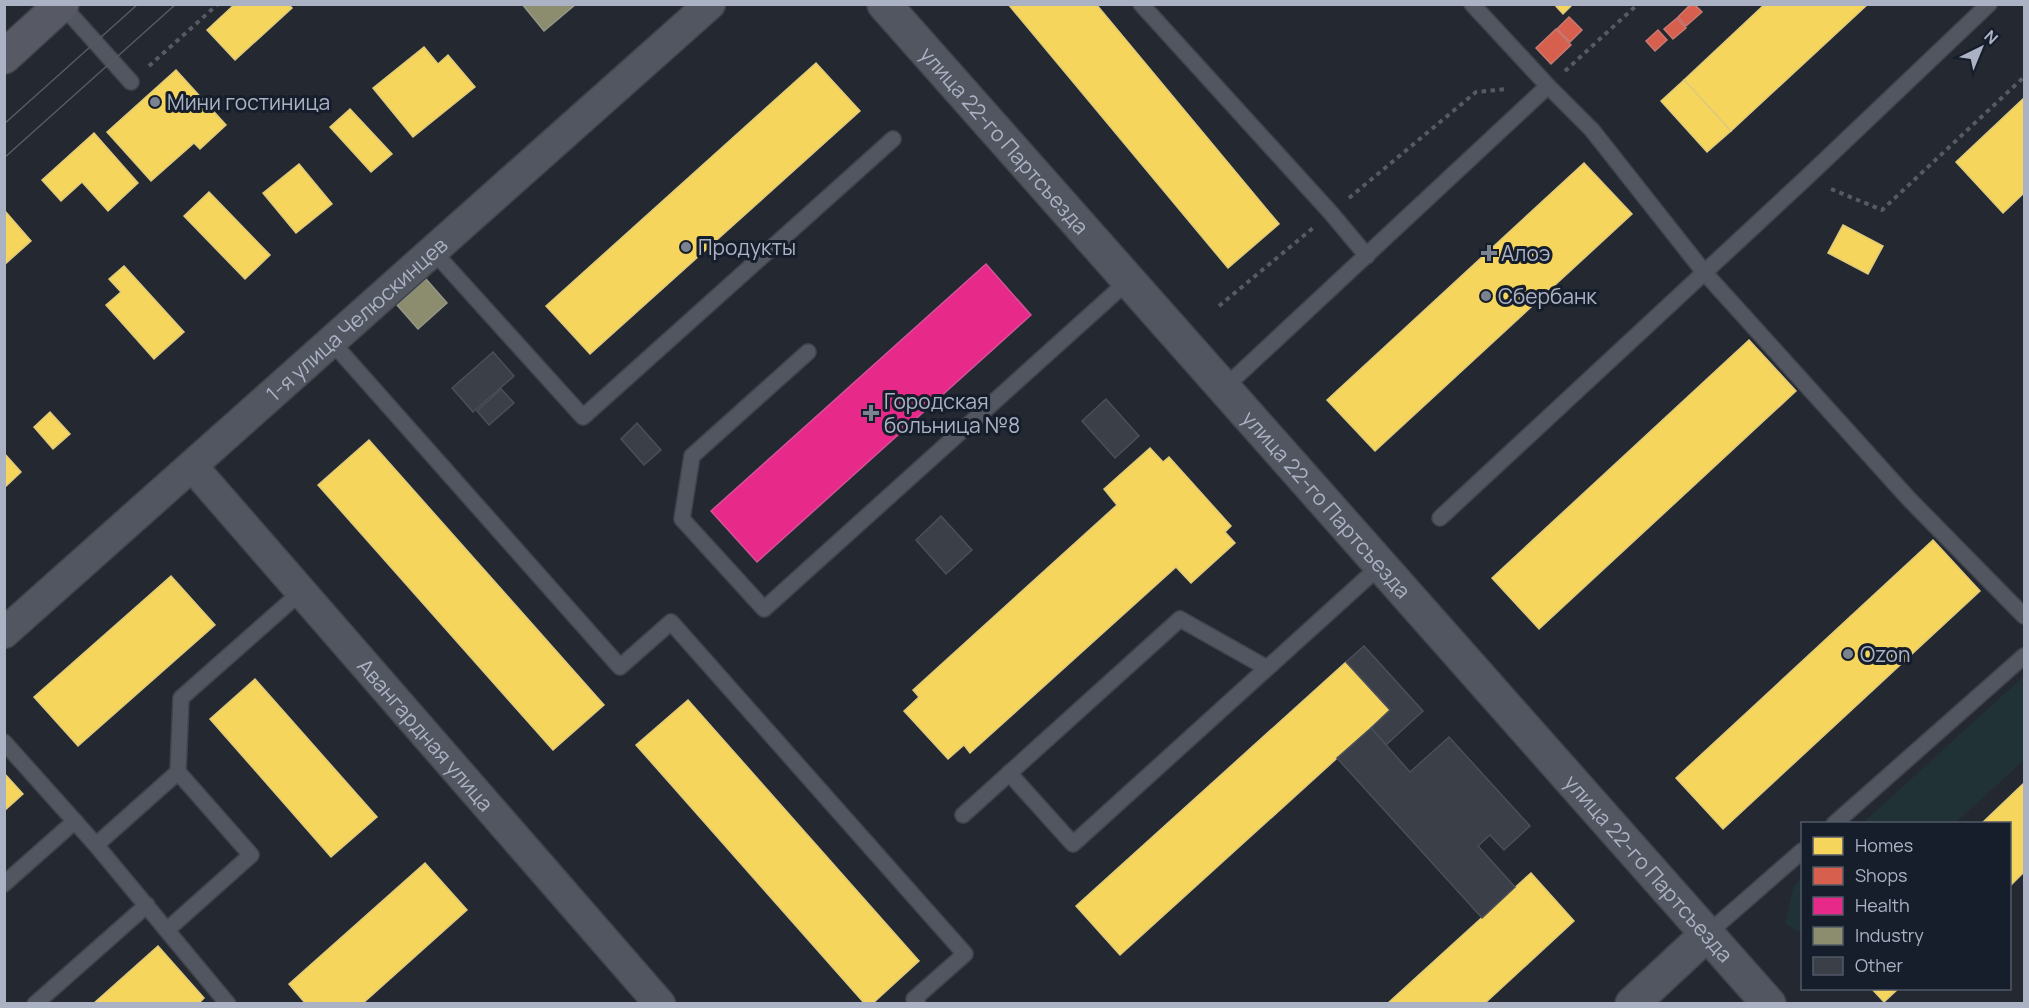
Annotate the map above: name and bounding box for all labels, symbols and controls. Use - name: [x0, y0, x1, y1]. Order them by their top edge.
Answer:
- north arrow: [1951, 18, 2011, 78]
- text: N: [1980, 25, 2003, 49]
- street label: улица 22-го Партсъезда: [914, 41, 1095, 240]
- place label: Мини гостиница: [167, 88, 330, 116]
- marker: Мини гостиница: [148, 95, 162, 109]
- street label: 1-я улица Челюскинцев: [260, 231, 453, 407]
- place label: Продукты: [698, 233, 796, 261]
- place label: Алоэ: [1501, 239, 1550, 267]
- marker: Продукты: [679, 240, 693, 254]
- marker: Алоэ: [1482, 246, 1496, 260]
- place label: Сбербанк: [1498, 282, 1597, 310]
- marker: Сбербанк: [1479, 289, 1493, 303]
- place label: Городская больница №8: [884, 387, 1020, 439]
- marker: Городская больница №8: [862, 404, 880, 422]
- street label: улица 22-го Партсъезда: [1236, 404, 1417, 604]
- place label: Ozon: [1860, 640, 1910, 668]
- marker: Ozon: [1841, 647, 1855, 661]
- street label: Авангардная улица: [351, 652, 500, 817]
- street label: улица 22-го Партсъезда: [1558, 768, 1739, 968]
- legend: [1801, 822, 2011, 990]
- text: Homes: [1855, 833, 1913, 857]
- text: Shops: [1855, 863, 1907, 887]
- text: Health: [1855, 893, 1910, 917]
- text: Industry: [1855, 923, 1924, 947]
- text: Other: [1855, 953, 1903, 977]

